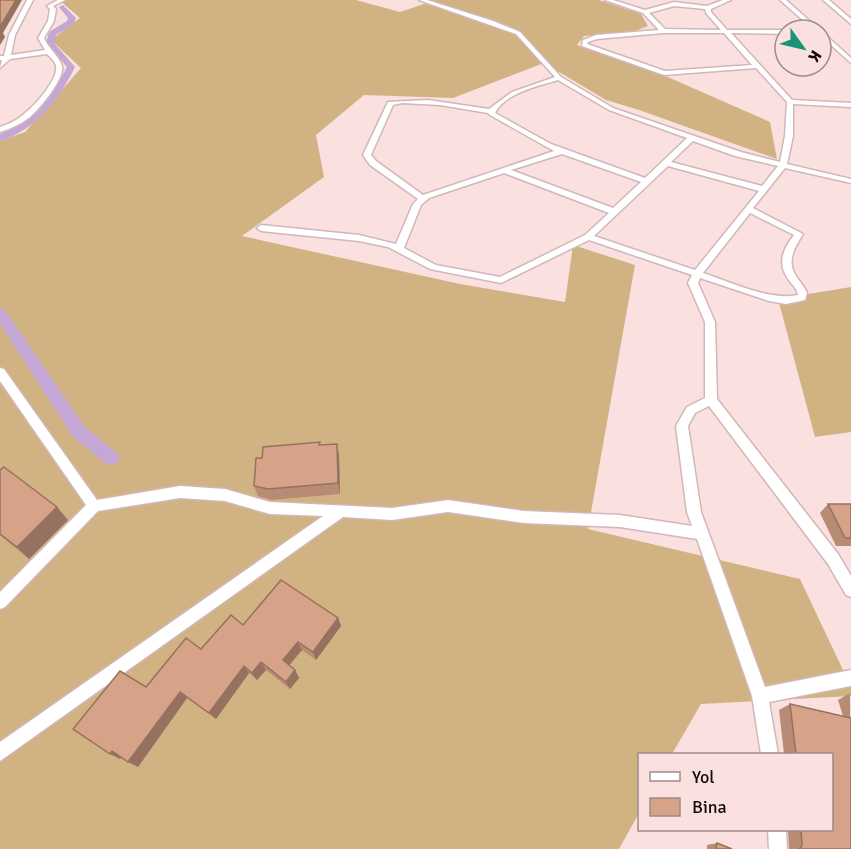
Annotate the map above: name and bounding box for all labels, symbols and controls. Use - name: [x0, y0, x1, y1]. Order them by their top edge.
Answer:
- north arrow: [773, 18, 833, 78]
- text: K: [804, 46, 826, 66]
- legend: [638, 753, 833, 831]
- text: Yol: [692, 766, 715, 788]
- text: Bina: [692, 796, 727, 818]

